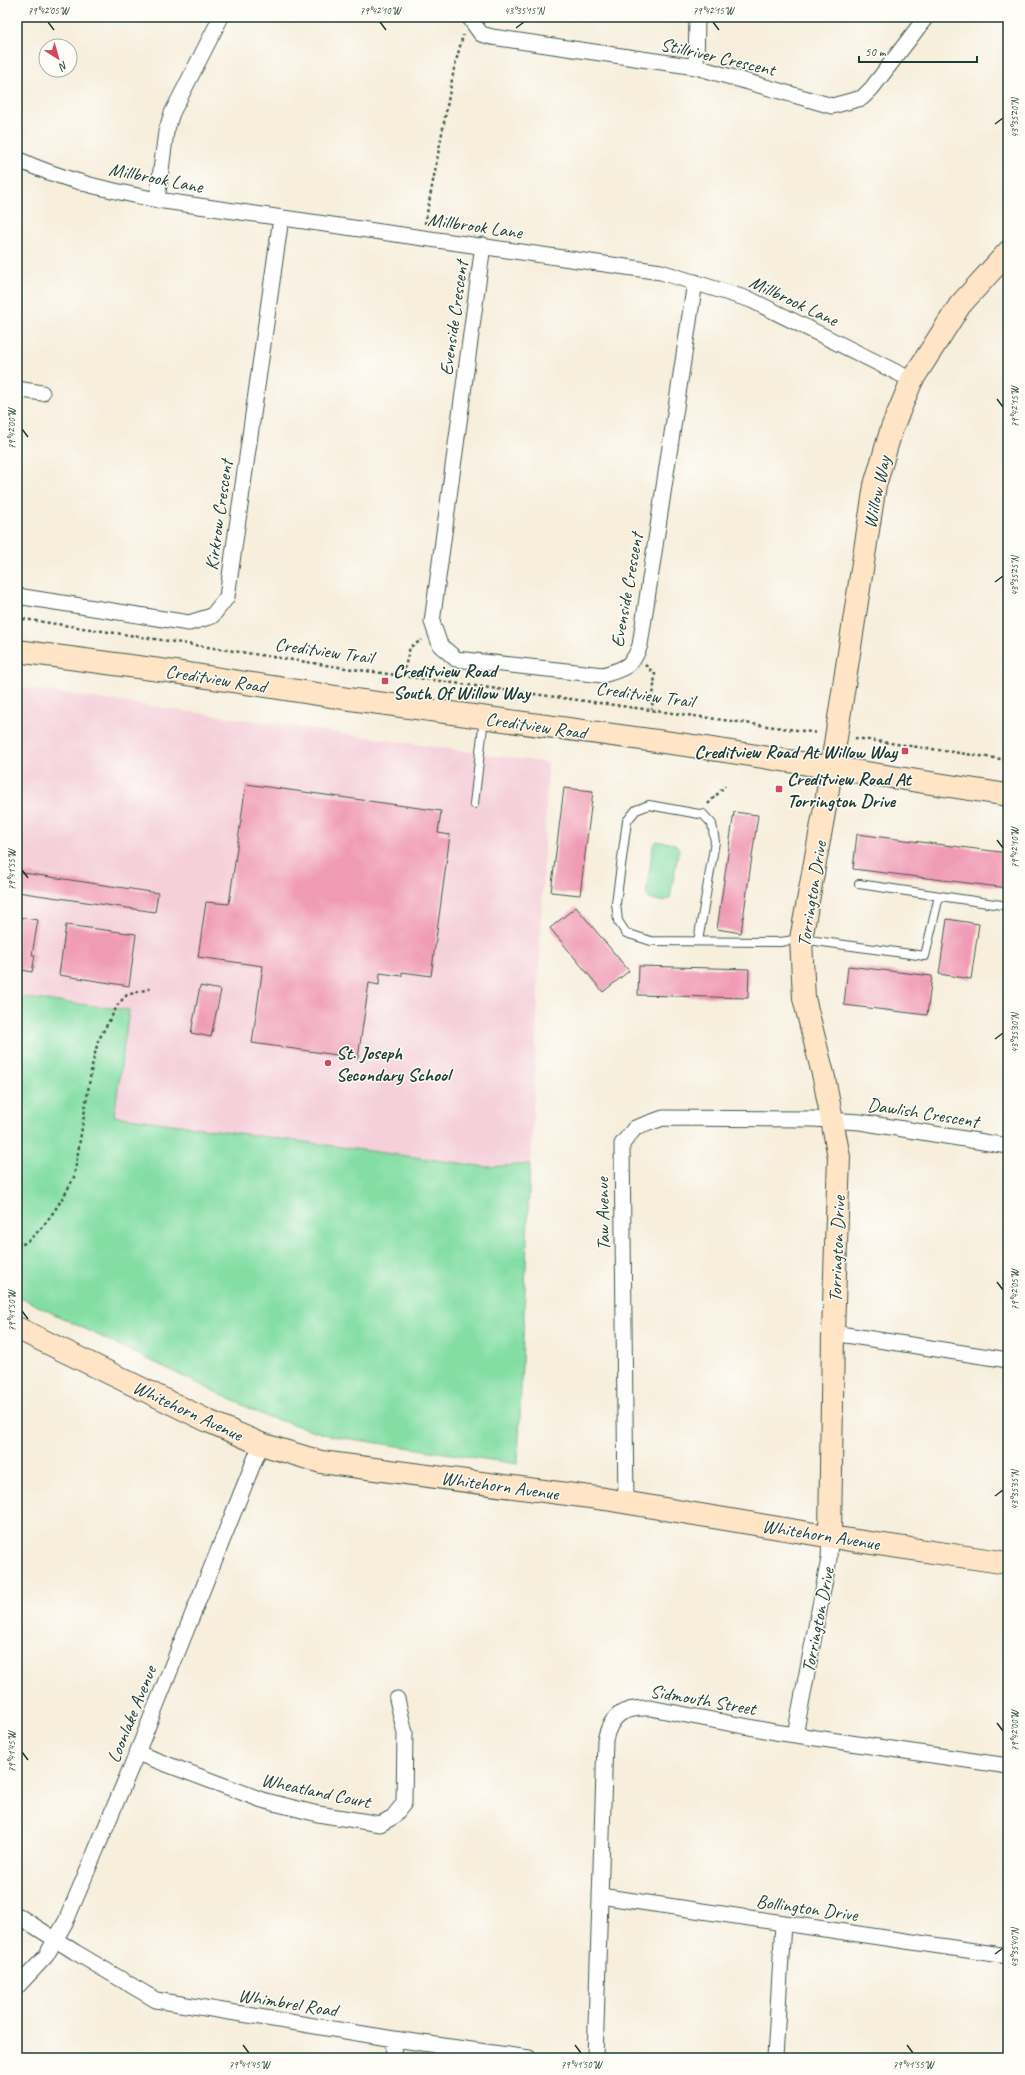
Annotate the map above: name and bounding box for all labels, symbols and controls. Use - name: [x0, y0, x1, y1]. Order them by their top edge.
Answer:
- text: 79°42'05"W: [28, 4, 70, 17]
- text: 79°42'10"W: [360, 4, 402, 17]
- text: 43°35'15"N: [504, 4, 546, 17]
- text: 79°42'15"W: [693, 4, 735, 17]
- street label: Stillriver Crescent: [658, 32, 779, 82]
- north arrow: [38, 38, 78, 78]
- scale bar: [859, 38, 977, 64]
- text: 50 m: [865, 44, 887, 60]
- text: N: [55, 58, 71, 75]
- text: 43°35'20"N: [1008, 96, 1021, 138]
- street label: Millbrook Lane: [107, 157, 207, 199]
- street label: Millbrook Lane: [426, 207, 525, 245]
- street label: Evenside Crescent: [434, 257, 474, 377]
- street label: Millbrook Lane: [745, 270, 843, 333]
- text: 79°42'15"W: [1008, 385, 1021, 427]
- text: 79°42'00"W: [5, 407, 18, 449]
- street label: Willow Way: [858, 452, 897, 531]
- street label: Kirkrow Crescent: [199, 456, 239, 572]
- street label: Evenside Crescent: [605, 529, 649, 649]
- text: 43°35'25"N: [1008, 554, 1021, 596]
- street label: Creditview Trail: [273, 632, 378, 670]
- street label: Creditview Road: [164, 659, 270, 699]
- place label: Creditview Road South Of Willow Way: [393, 659, 532, 705]
- marker: Creditview Road South Of Willow Way: [380, 676, 390, 686]
- street label: Creditview Trail: [594, 676, 699, 714]
- street label: Creditview Road: [484, 707, 590, 745]
- place label: Creditview Road At Willow Way: [694, 740, 899, 764]
- marker: Creditview Road At Willow Way: [900, 746, 910, 756]
- place label: Creditview Road At Torrington Drive: [787, 767, 913, 813]
- marker: Creditview Road At Torrington Drive: [774, 784, 784, 794]
- text: 79°42'10"W: [1008, 826, 1021, 868]
- street label: Torrington Drive: [792, 838, 832, 949]
- text: 79°41'55"W: [5, 848, 18, 890]
- text: 43°35'30"N: [1008, 1011, 1021, 1053]
- place label: St. Joseph Secondary School: [336, 1041, 454, 1087]
- marker: St. Joseph Secondary School: [323, 1058, 333, 1068]
- street label: Dawlish Crescent: [866, 1092, 983, 1134]
- street label: Taw Avenue: [590, 1175, 616, 1251]
- street label: Torrington Drive: [823, 1194, 851, 1303]
- text: 79°42'05"W: [1008, 1268, 1021, 1310]
- text: 79°41'50"W: [5, 1289, 18, 1331]
- street label: Whitehorn Avenue: [129, 1375, 248, 1448]
- street label: Whitehorn Avenue: [440, 1466, 562, 1506]
- text: 43°35'35"N: [1008, 1468, 1021, 1510]
- street label: Whitehorn Avenue: [761, 1514, 883, 1556]
- street label: Torrington Drive: [796, 1564, 840, 1675]
- street label: Loonlake Avenue: [102, 1661, 163, 1766]
- street label: Sidmouth Street: [648, 1679, 759, 1721]
- text: 79°42'00"W: [1008, 1709, 1021, 1751]
- text: 79°41'45"W: [5, 1730, 18, 1772]
- street label: Wheatland Court: [259, 1768, 374, 1815]
- street label: Bollington Drive: [755, 1889, 861, 1927]
- text: 43°35'40"N: [1008, 1926, 1021, 1968]
- street label: Whimbrel Road: [237, 1983, 342, 2023]
- text: 79°41'45"W: [229, 2058, 271, 2071]
- text: 79°41'50"W: [561, 2058, 603, 2071]
- text: 79°41'55"W: [893, 2058, 935, 2071]

